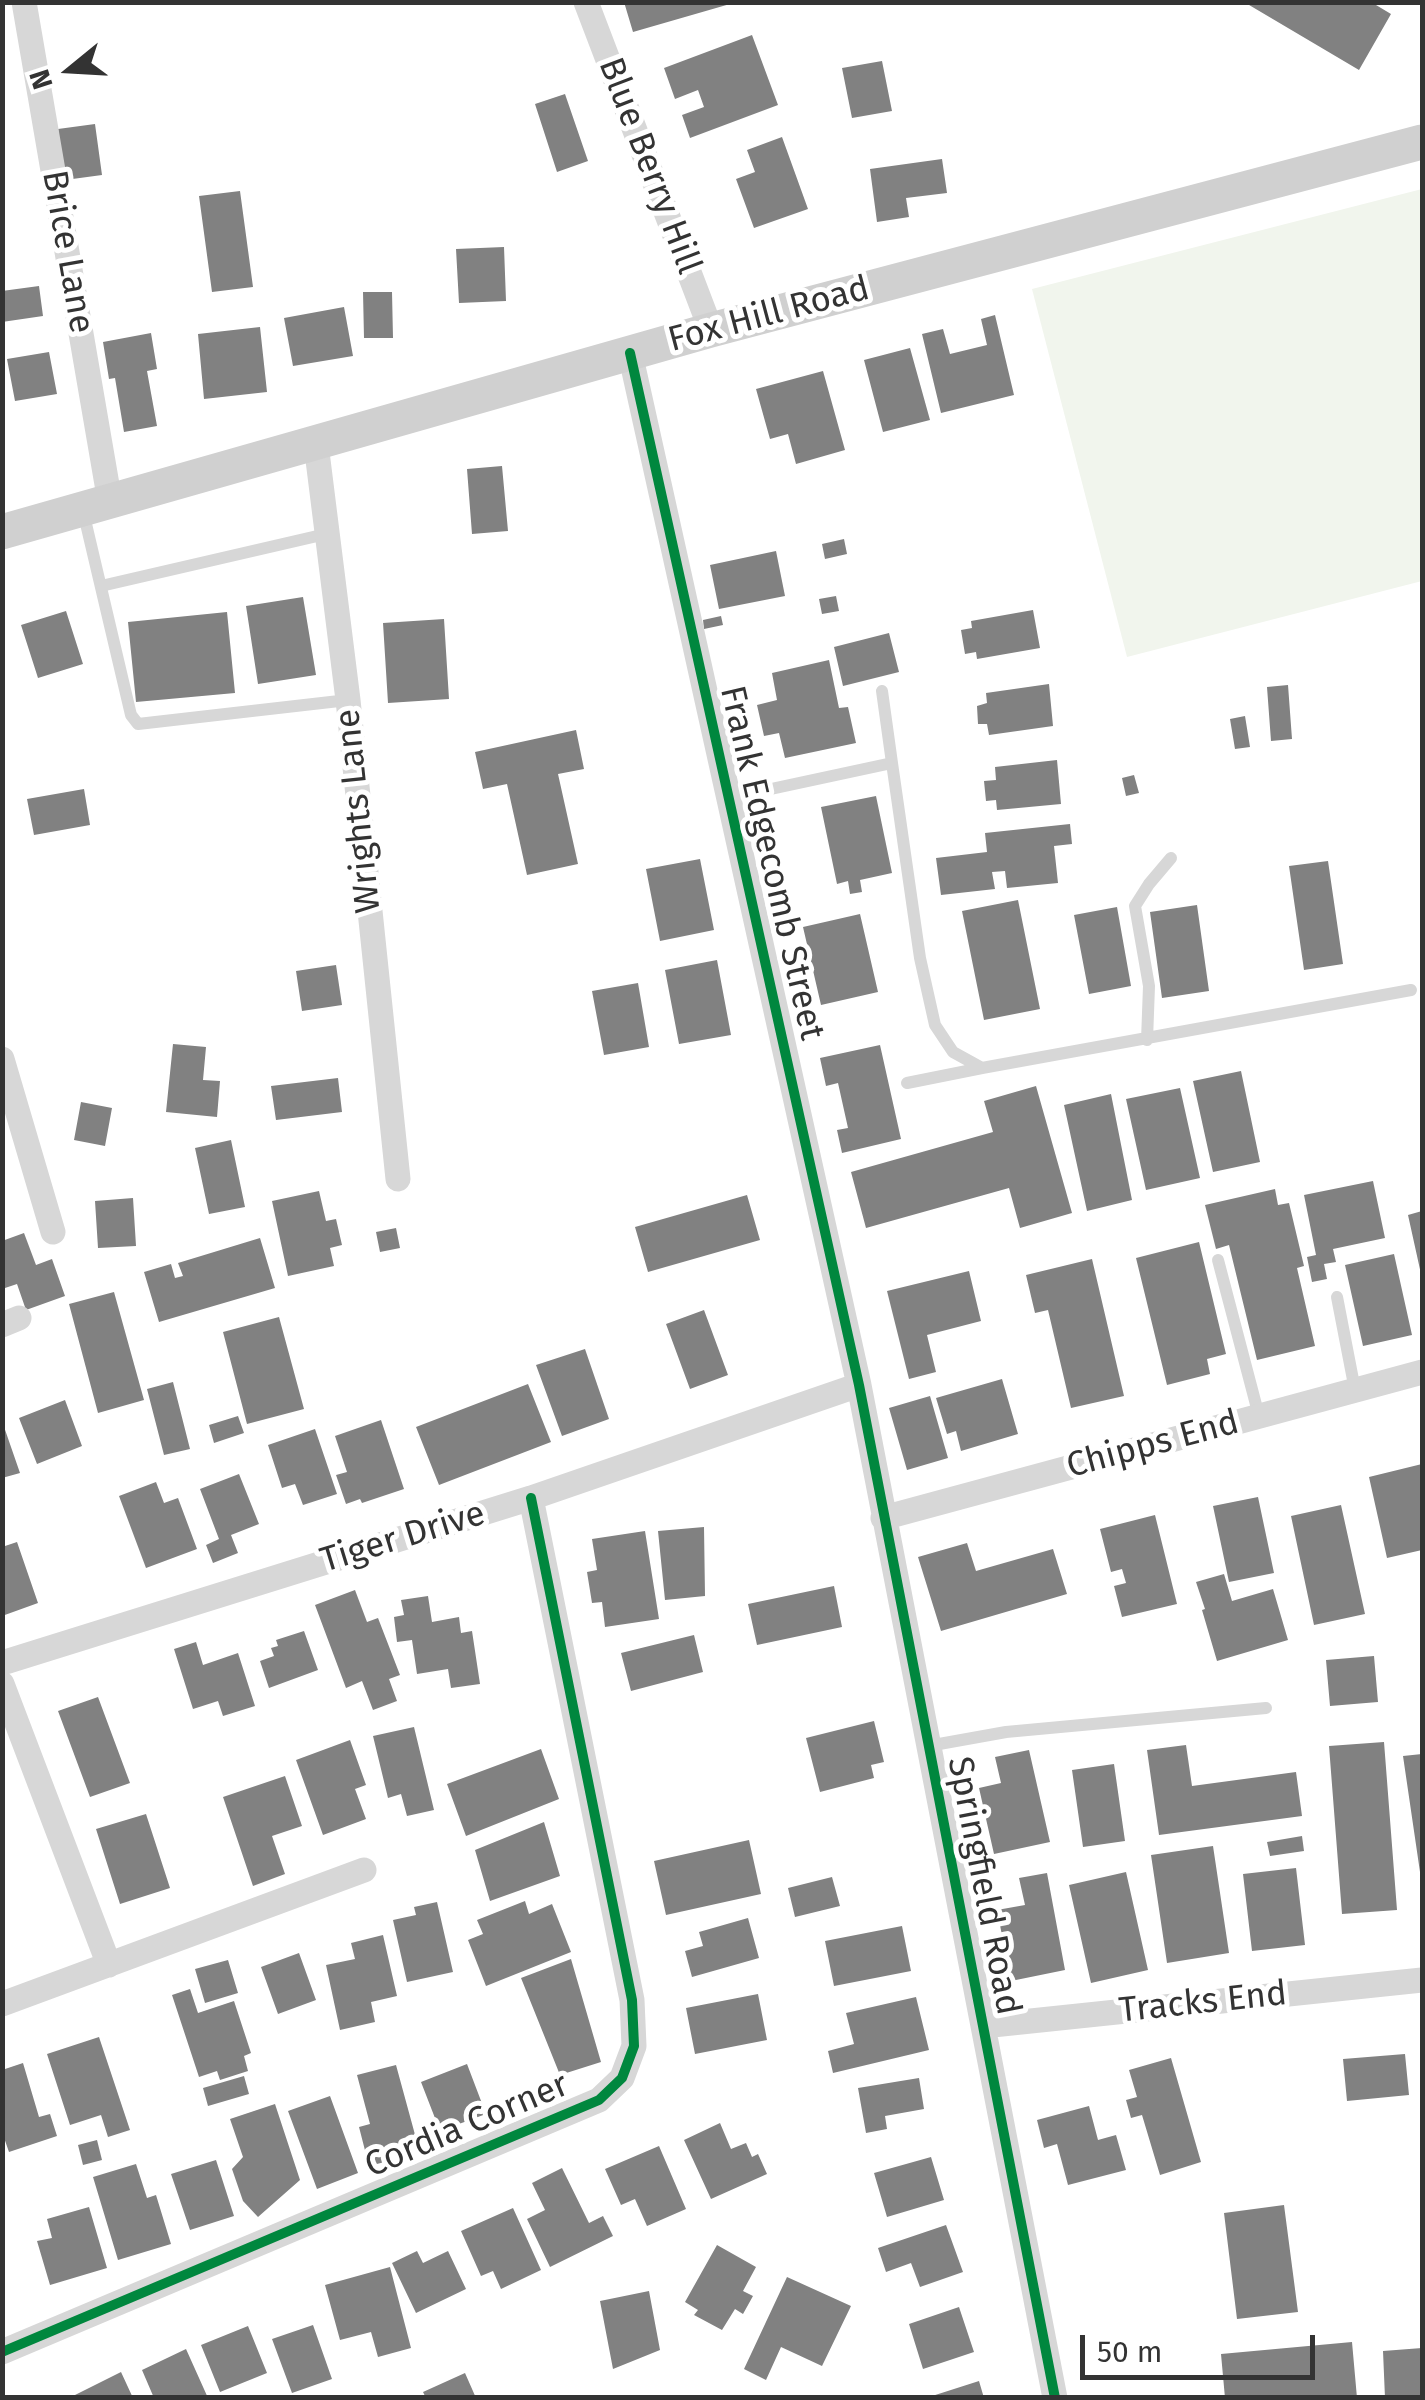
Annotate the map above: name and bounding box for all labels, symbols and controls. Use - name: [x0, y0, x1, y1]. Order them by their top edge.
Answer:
- north arrow: [20, 20, 120, 120]
- street label: Blue Berry Hill: [588, 52, 710, 280]
- text: N: [22, 65, 60, 93]
- street label: Brice Lane: [32, 167, 102, 337]
- street label: Fox Hill Road: [664, 268, 874, 362]
- street label: Frank Edgecomb Street: [710, 682, 832, 1044]
- street label: Wrights Lane: [327, 707, 391, 915]
- street label: Chipps End: [1062, 1402, 1244, 1488]
- street label: Tiger Drive: [316, 1493, 490, 1583]
- street label: Springfield Road: [937, 1753, 1029, 2019]
- street label: Tracks End: [1117, 1973, 1289, 2033]
- street label: Cordia Corner: [359, 2064, 575, 2188]
- scale bar: [1085, 2315, 1320, 2377]
- text: 50 m: [1097, 2334, 1162, 2370]

